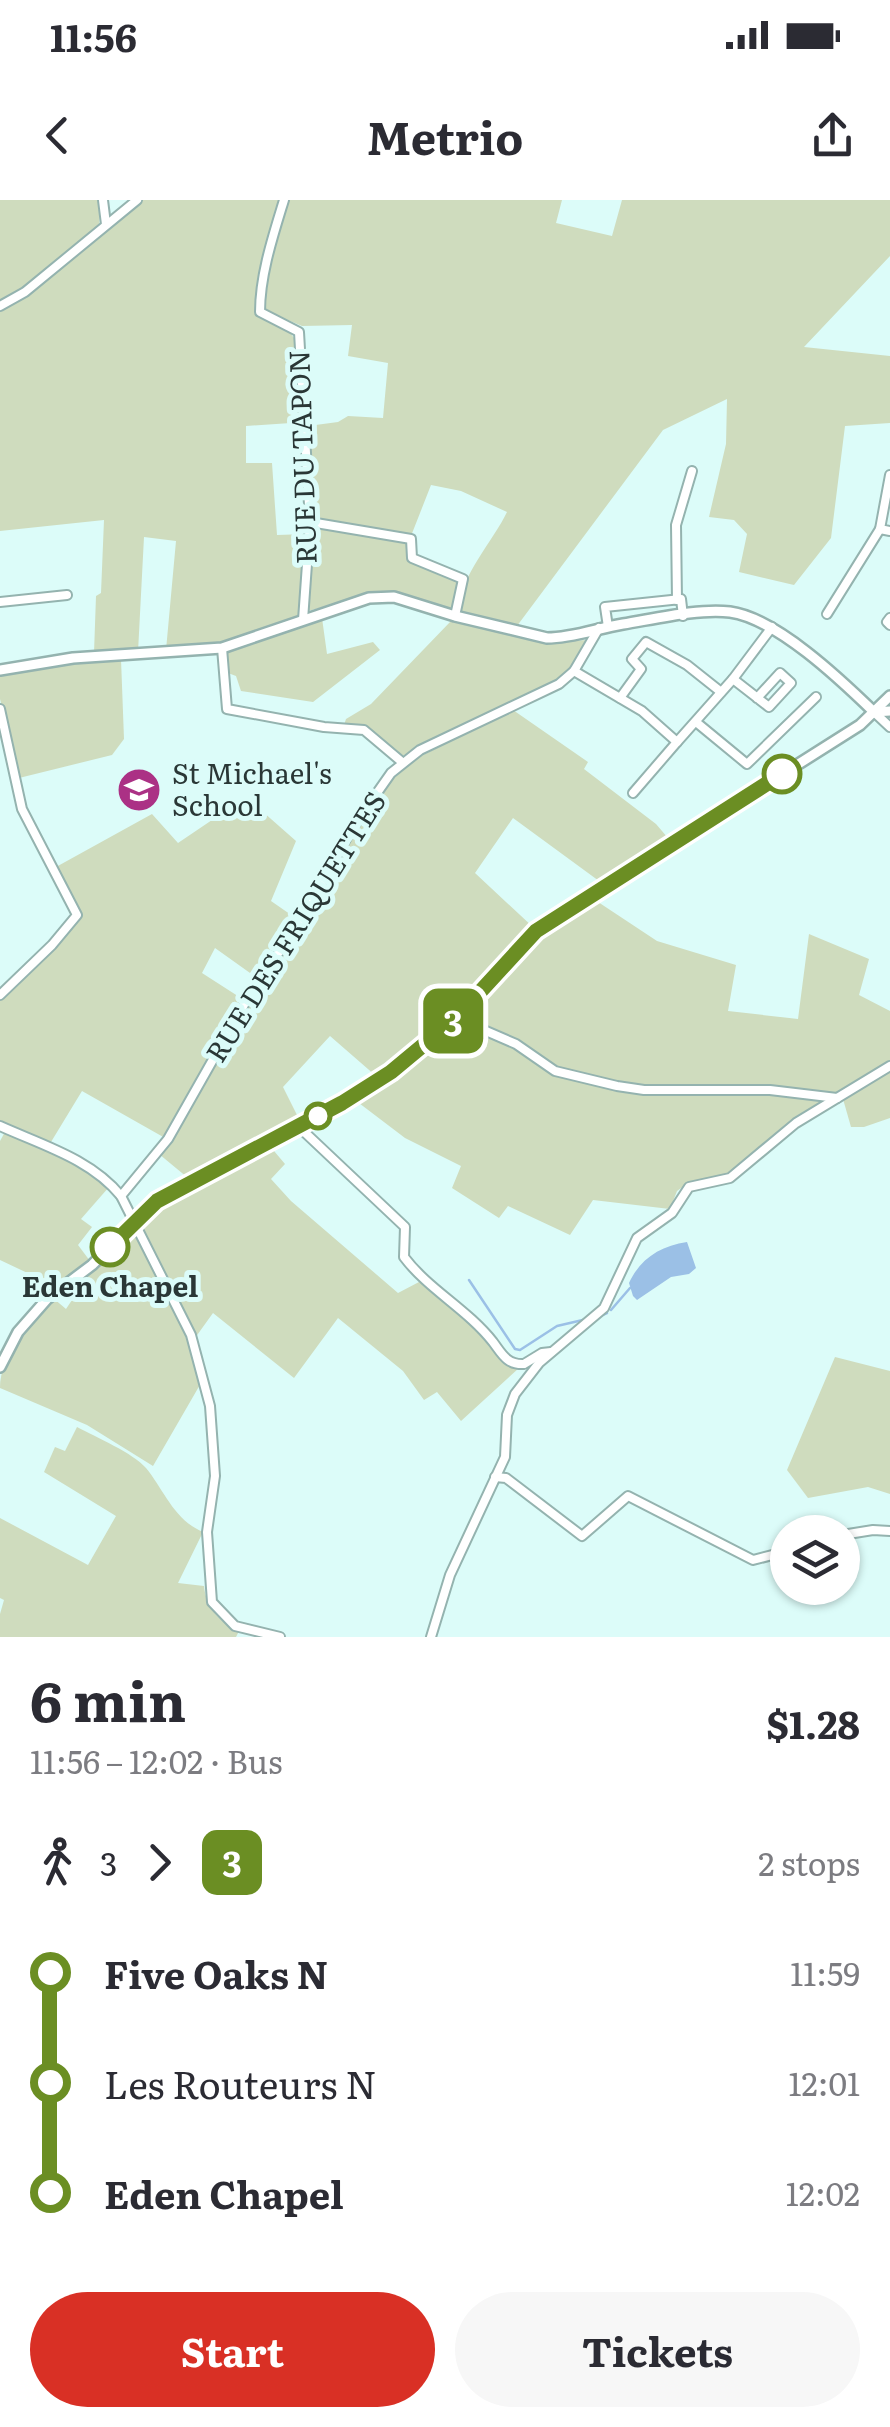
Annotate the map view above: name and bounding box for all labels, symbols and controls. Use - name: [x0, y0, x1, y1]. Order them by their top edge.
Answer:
- text: 11:56: [50, 7, 137, 64]
- text: Metrio: [367, 102, 523, 169]
- icon: back: [30, 108, 85, 163]
- icon: share: [805, 108, 860, 163]
- street label: RUE DU TAPON: [276, 349, 326, 565]
- place label: St Michael's School: [172, 751, 332, 825]
- unlabelled marker: [763, 755, 801, 793]
- school or university icon: St Michael's School: [116, 767, 162, 813]
- street label: RUE DES FRIQUETTES: [194, 782, 395, 1069]
- line badge: 3: [420, 988, 486, 1054]
- text: 3: [443, 995, 463, 1047]
- unlabelled marker: [305, 1103, 331, 1129]
- marker: Eden Chapel: [91, 1228, 129, 1266]
- place label: Eden Chapel: [22, 1264, 198, 1306]
- map controls: [770, 1515, 860, 1605]
- button: layers: [770, 1515, 860, 1605]
- text: 6 min: [30, 1657, 186, 1739]
- text: $1.28: [766, 1694, 860, 1751]
- text: 11:56 – 12:02 · Bus: [30, 1736, 283, 1784]
- icon: walk: [30, 1835, 85, 1890]
- icon: forward: [132, 1835, 187, 1890]
- text: 3: [222, 1836, 242, 1888]
- text: 3: [100, 1838, 117, 1886]
- text: 2 stops: [758, 1838, 860, 1886]
- text: Five Oaks N: [104, 1944, 328, 2001]
- text: 11:59: [790, 1948, 860, 1996]
- text: Les Routeurs N: [104, 2054, 377, 2111]
- text: 12:01: [789, 2058, 860, 2106]
- text: Eden Chapel: [104, 2164, 344, 2221]
- text: 12:02: [786, 2168, 860, 2216]
- button: Start: [30, 2292, 435, 2407]
- button: Tickets: [455, 2292, 860, 2407]

